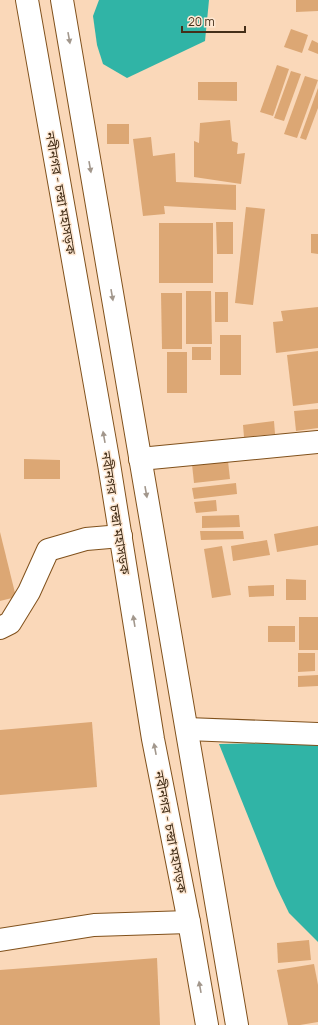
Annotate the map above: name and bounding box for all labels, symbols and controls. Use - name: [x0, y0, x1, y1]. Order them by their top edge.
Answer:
- scale bar: [182, 8, 245, 34]
- text: 20 m: [188, 13, 215, 30]
- one-way arrow: [66, 32, 72, 45]
- street label: নবীনগর - চন্দ্রা মহাসড়ক: [41, 129, 81, 256]
- one-way arrow: [88, 161, 94, 173]
- one-way arrow: [109, 289, 115, 301]
- one-way arrow: [101, 431, 107, 443]
- street label: নবীনগর - চন্দ্রা মহাসড়ক: [97, 449, 135, 576]
- one-way arrow: [143, 486, 149, 498]
- one-way arrow: [131, 614, 137, 627]
- one-way arrow: [152, 743, 158, 755]
- street label: নবীনগর - চন্দ্রা মহাসড়ক: [150, 768, 192, 895]
- one-way arrow: [197, 980, 203, 993]

